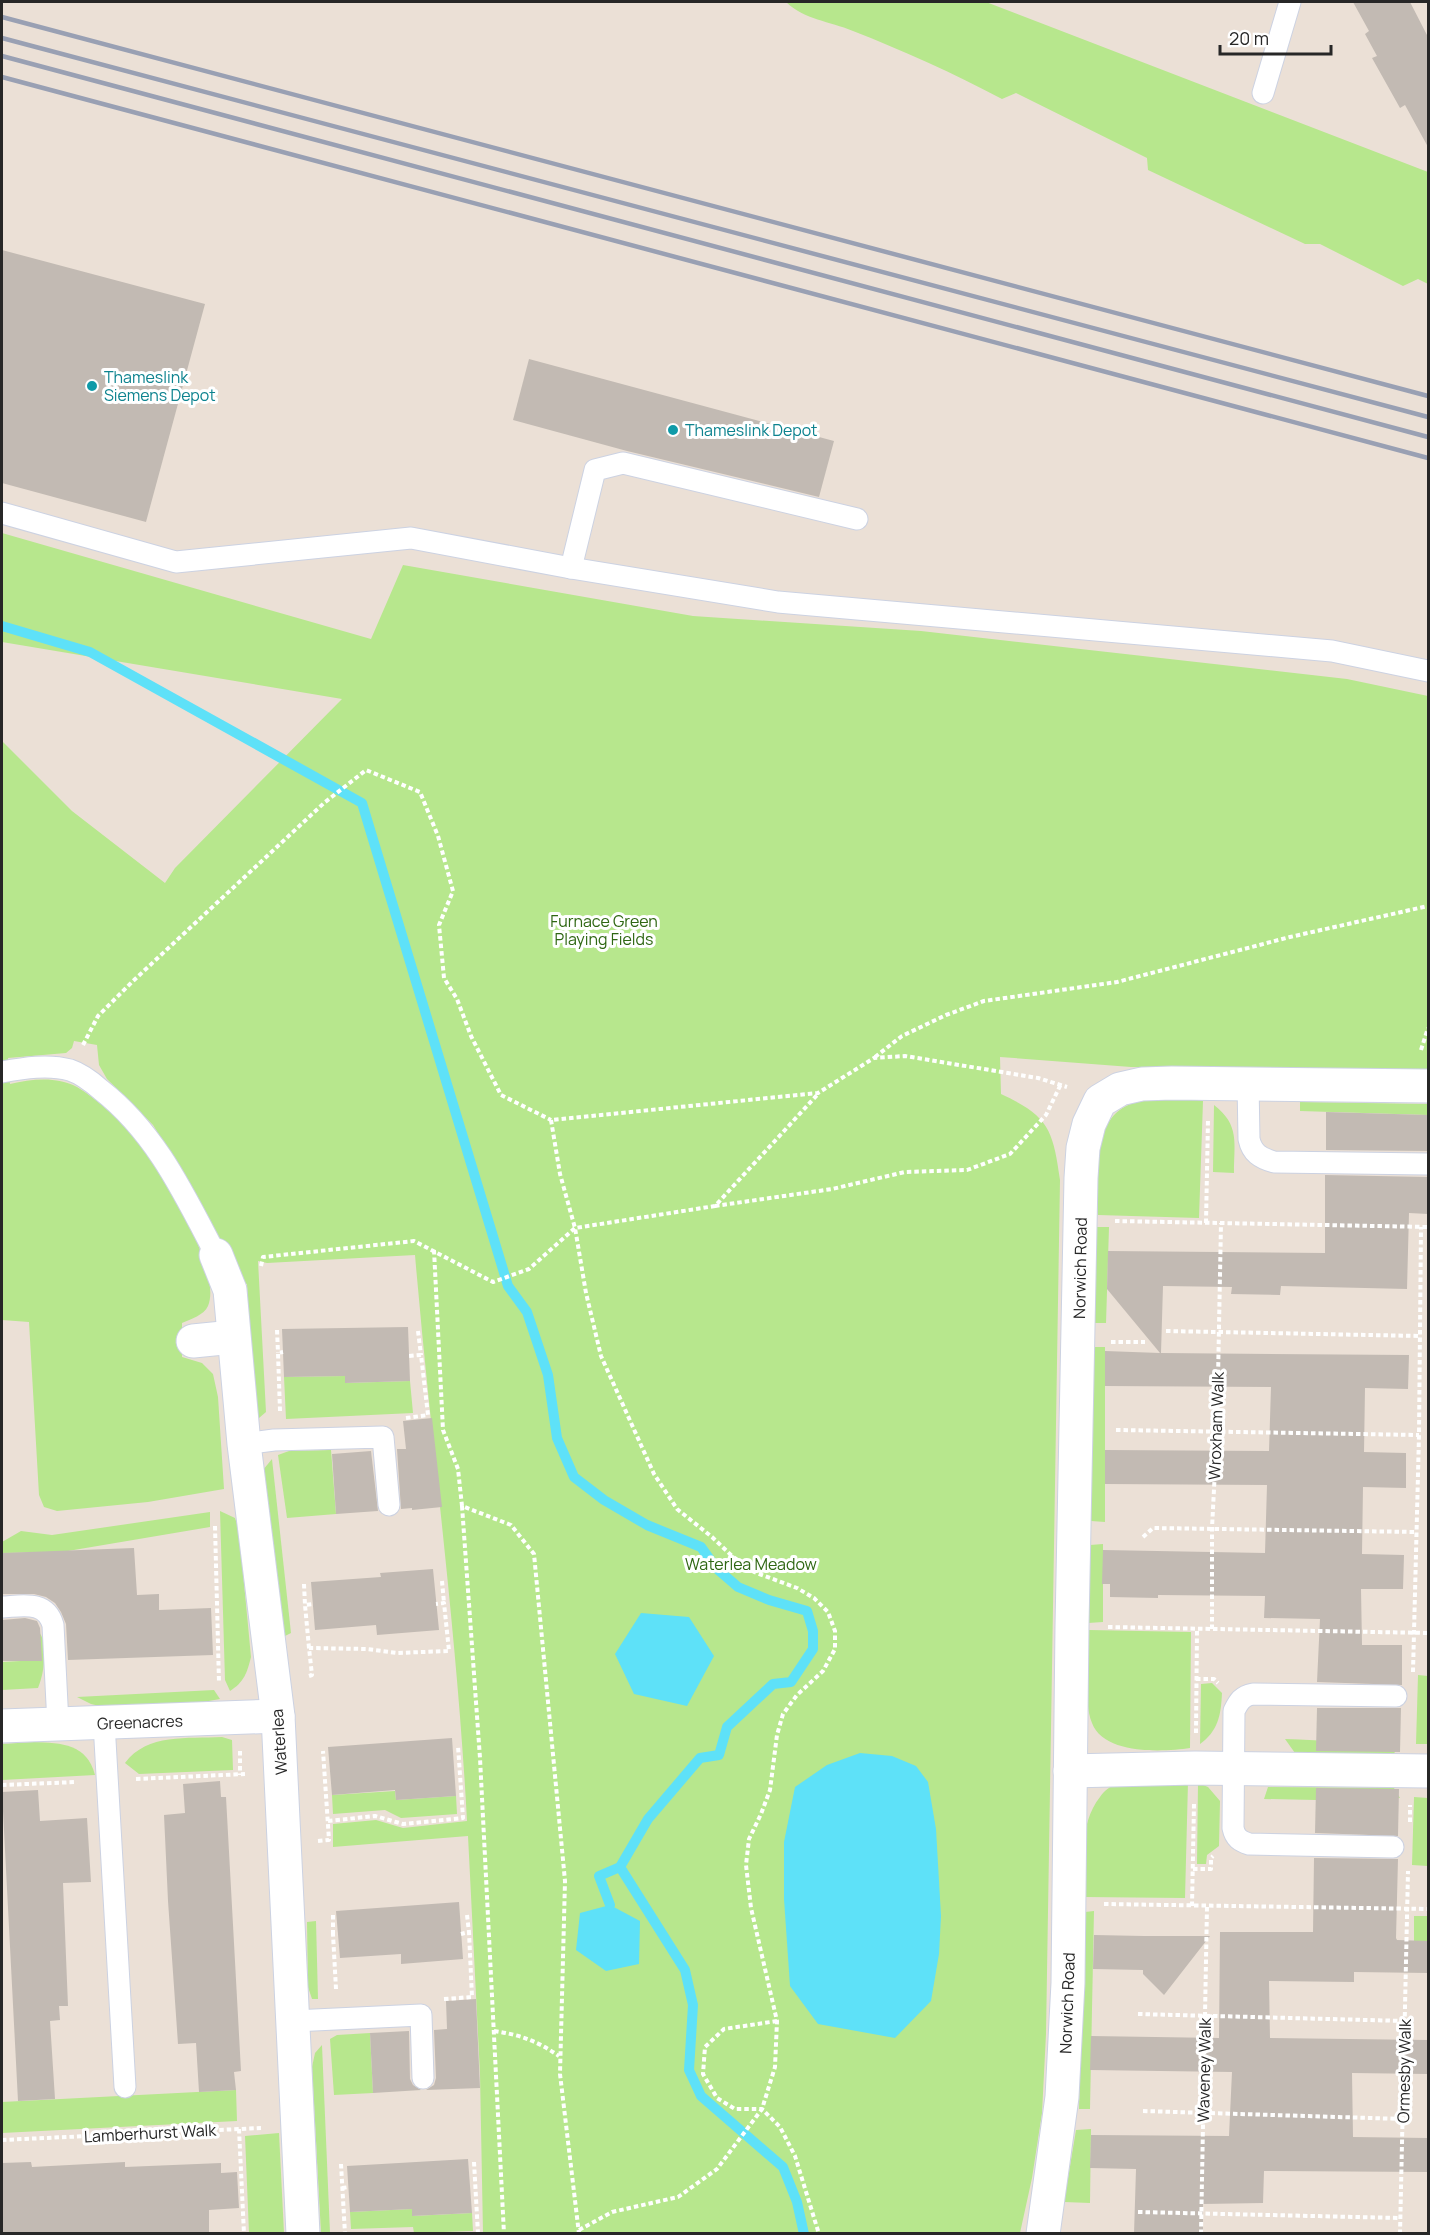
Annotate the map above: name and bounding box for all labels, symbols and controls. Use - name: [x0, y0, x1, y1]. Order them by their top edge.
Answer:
- scale bar: [1220, 18, 1331, 56]
- text: 20 m: [1229, 26, 1269, 50]
- place label: Thameslink Siemens Depot: [104, 366, 216, 406]
- marker: Thameslink Siemens Depot: [85, 379, 99, 393]
- place label: Thameslink Depot: [685, 419, 818, 441]
- marker: Thameslink Depot: [666, 423, 680, 437]
- park label: Furnace Green Playing Fields: [550, 910, 658, 950]
- street label: Norwich Road: [1068, 1217, 1092, 1319]
- street label: Wroxham Walk: [1203, 1370, 1229, 1480]
- park label: Waterlea Meadow: [685, 1553, 817, 1575]
- street label: Waterlea: [266, 1708, 292, 1776]
- street label: Greenacres: [97, 1710, 183, 1734]
- street label: Norwich Road: [1054, 1952, 1080, 2054]
- street label: Waveney Walk: [1192, 2016, 1216, 2123]
- street label: Ormesby Walk: [1392, 2018, 1416, 2123]
- street label: Lamberhurst Walk: [83, 2118, 218, 2147]

